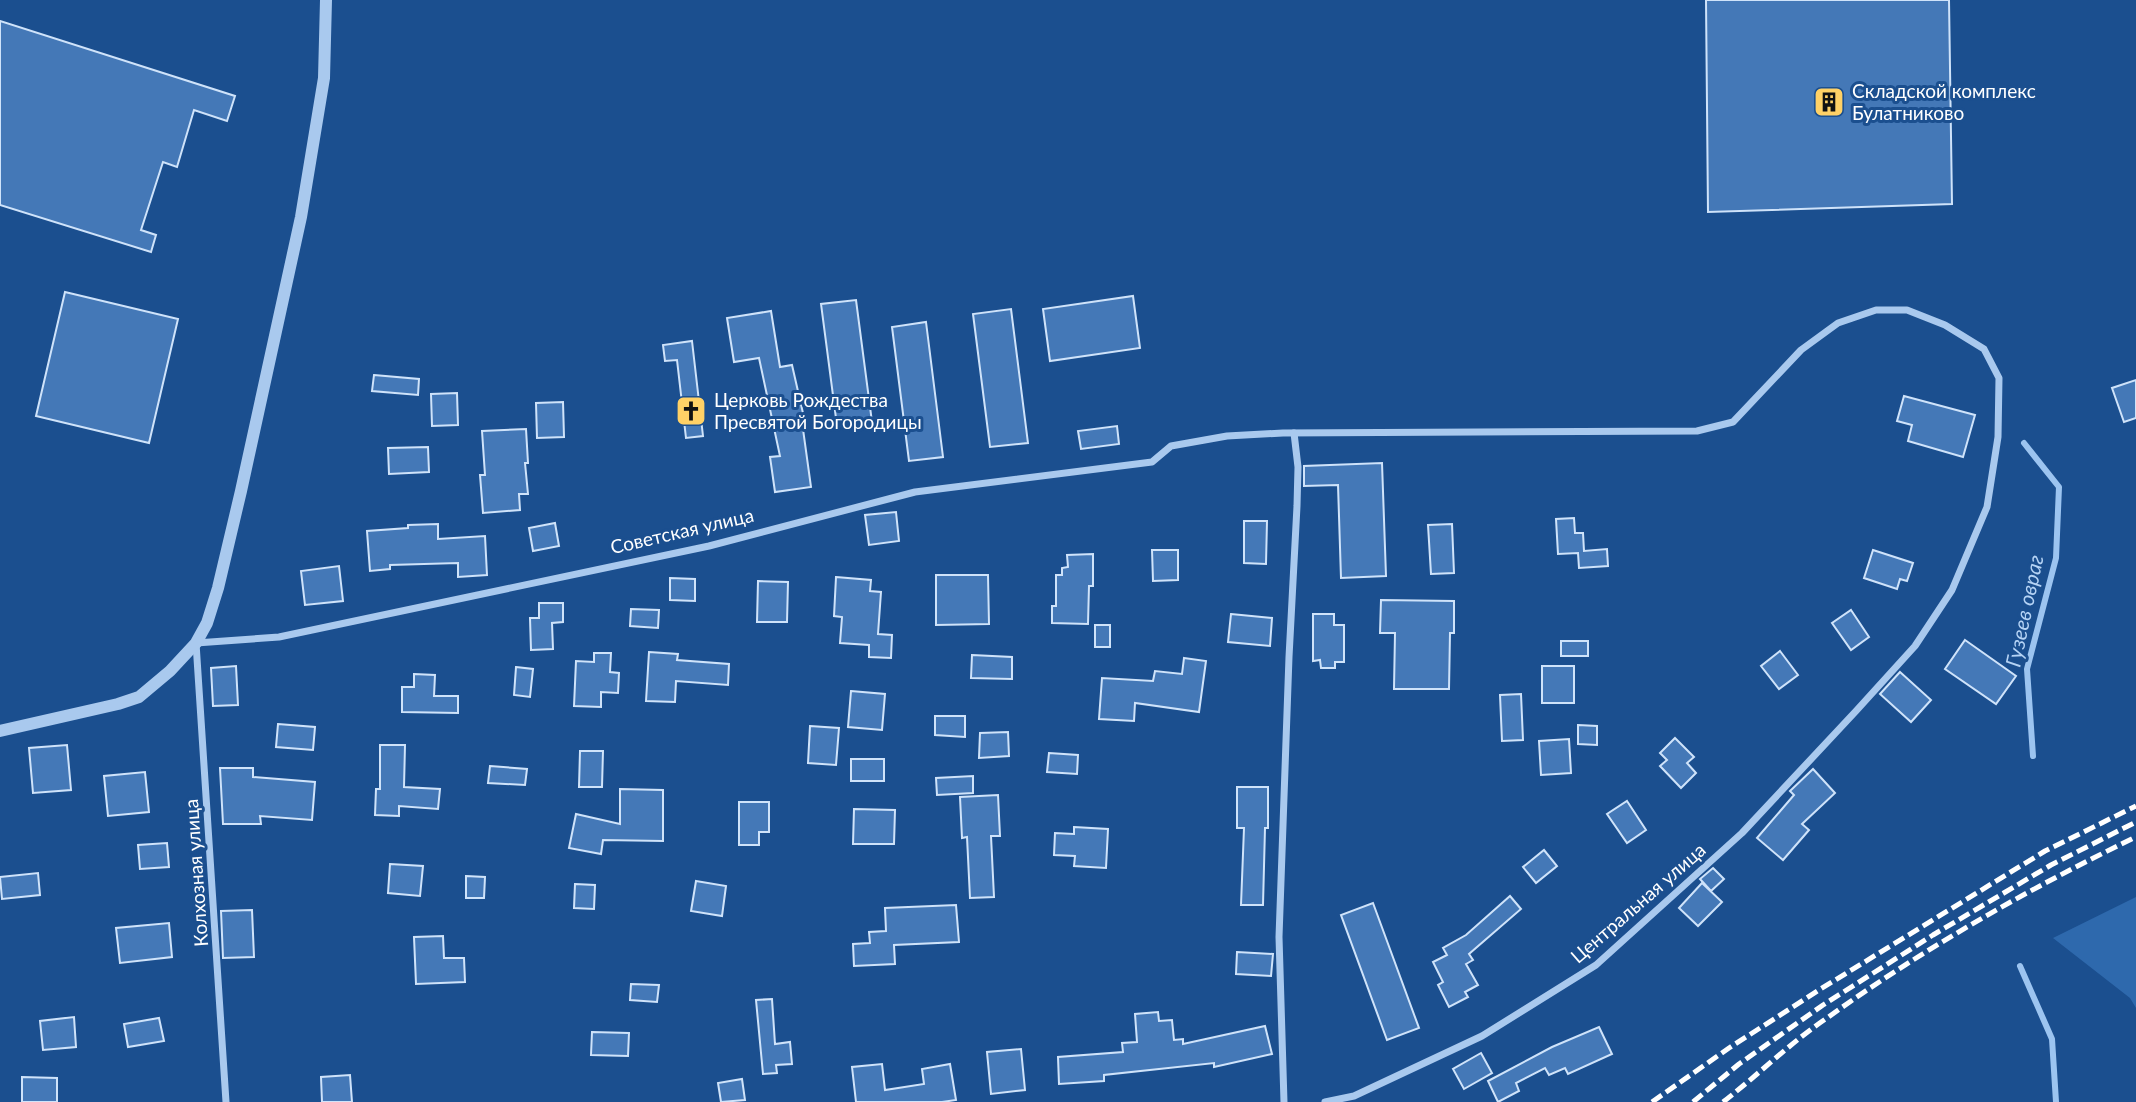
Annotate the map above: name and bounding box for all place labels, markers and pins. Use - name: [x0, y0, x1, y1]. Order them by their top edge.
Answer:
- place label: Складской комплекс Булатниково: [1852, 79, 2036, 124]
- building icon: Складской комплекс Булатниково: [1812, 85, 1846, 119]
- place label: Церковь Рождества Пресвятой Богородицы: [714, 388, 922, 433]
- church icon: Церковь Рождества Пресвятой Богородицы: [674, 394, 708, 428]

